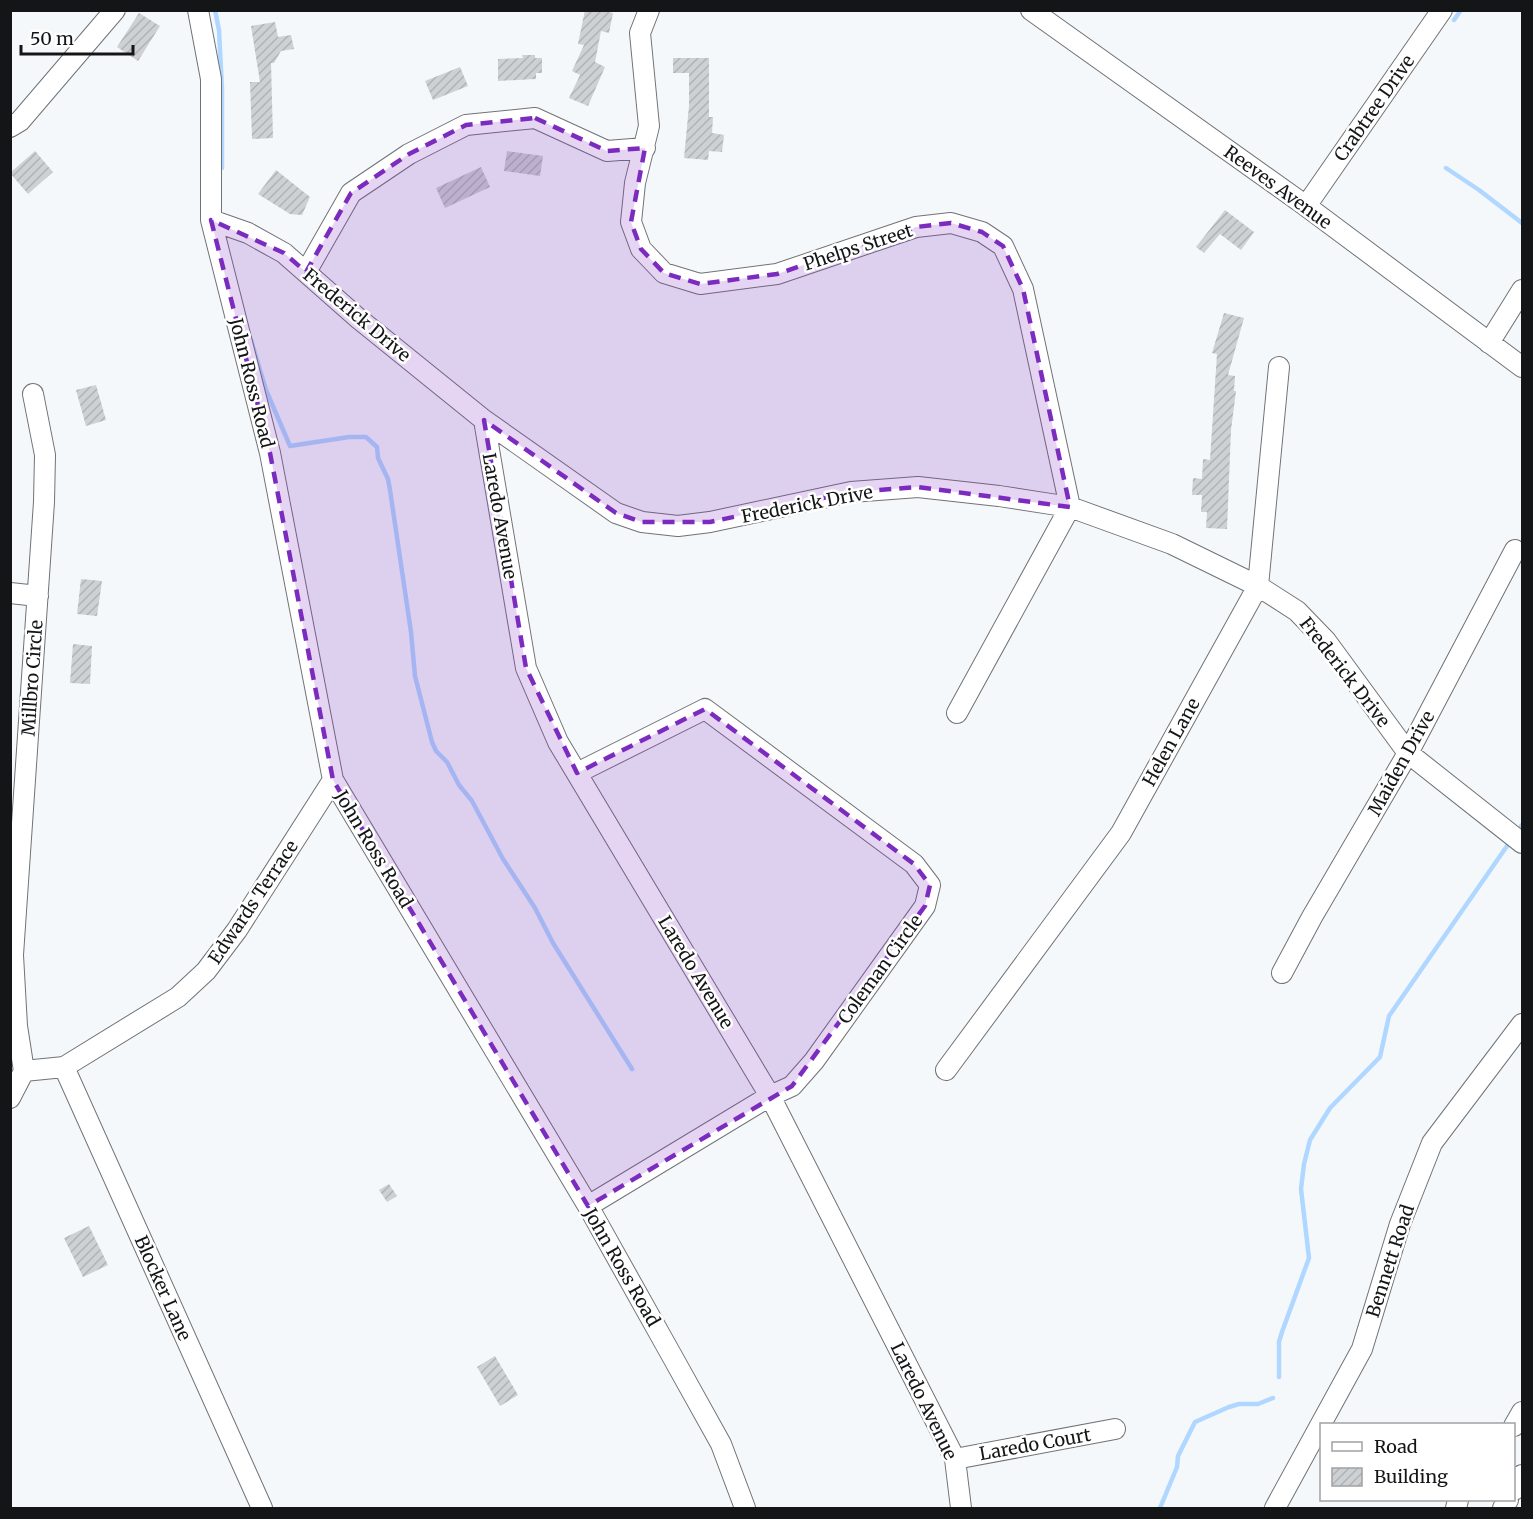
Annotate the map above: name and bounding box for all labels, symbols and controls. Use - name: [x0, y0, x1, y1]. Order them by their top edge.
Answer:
- scale bar: [21, 18, 134, 56]
- text: 50 m: [30, 27, 74, 50]
- street label: Crabtree Drive: [1329, 50, 1419, 166]
- street label: Reeves Avenue: [1220, 140, 1336, 234]
- street label: Phelps Street: [800, 219, 916, 275]
- street label: Frederick Drive: [299, 263, 415, 367]
- street label: John Ross Road: [225, 315, 279, 450]
- street label: Laredo Avenue: [478, 451, 522, 581]
- street label: Frederick Drive: [739, 480, 875, 528]
- street label: Frederick Drive: [1295, 612, 1395, 732]
- street label: Millbro Circle: [16, 619, 48, 737]
- street label: Helen Lane: [1137, 694, 1205, 790]
- street label: Maiden Drive: [1363, 706, 1439, 820]
- street label: John Ross Road: [329, 785, 418, 912]
- street label: Edwards Terrace: [203, 836, 303, 968]
- street label: Coleman Circle: [833, 910, 927, 1028]
- street label: Laredo Avenue: [653, 911, 739, 1033]
- street label: Bennett Road: [1361, 1202, 1419, 1320]
- street label: John Ross Road: [578, 1203, 665, 1330]
- street label: Blocker Lane: [130, 1232, 196, 1344]
- street label: Laredo Avenue: [886, 1339, 962, 1463]
- street label: Laredo Court: [977, 1423, 1093, 1465]
- legend: [1320, 1423, 1515, 1501]
- text: Road: [1374, 1435, 1418, 1458]
- text: Building: [1374, 1465, 1448, 1488]

